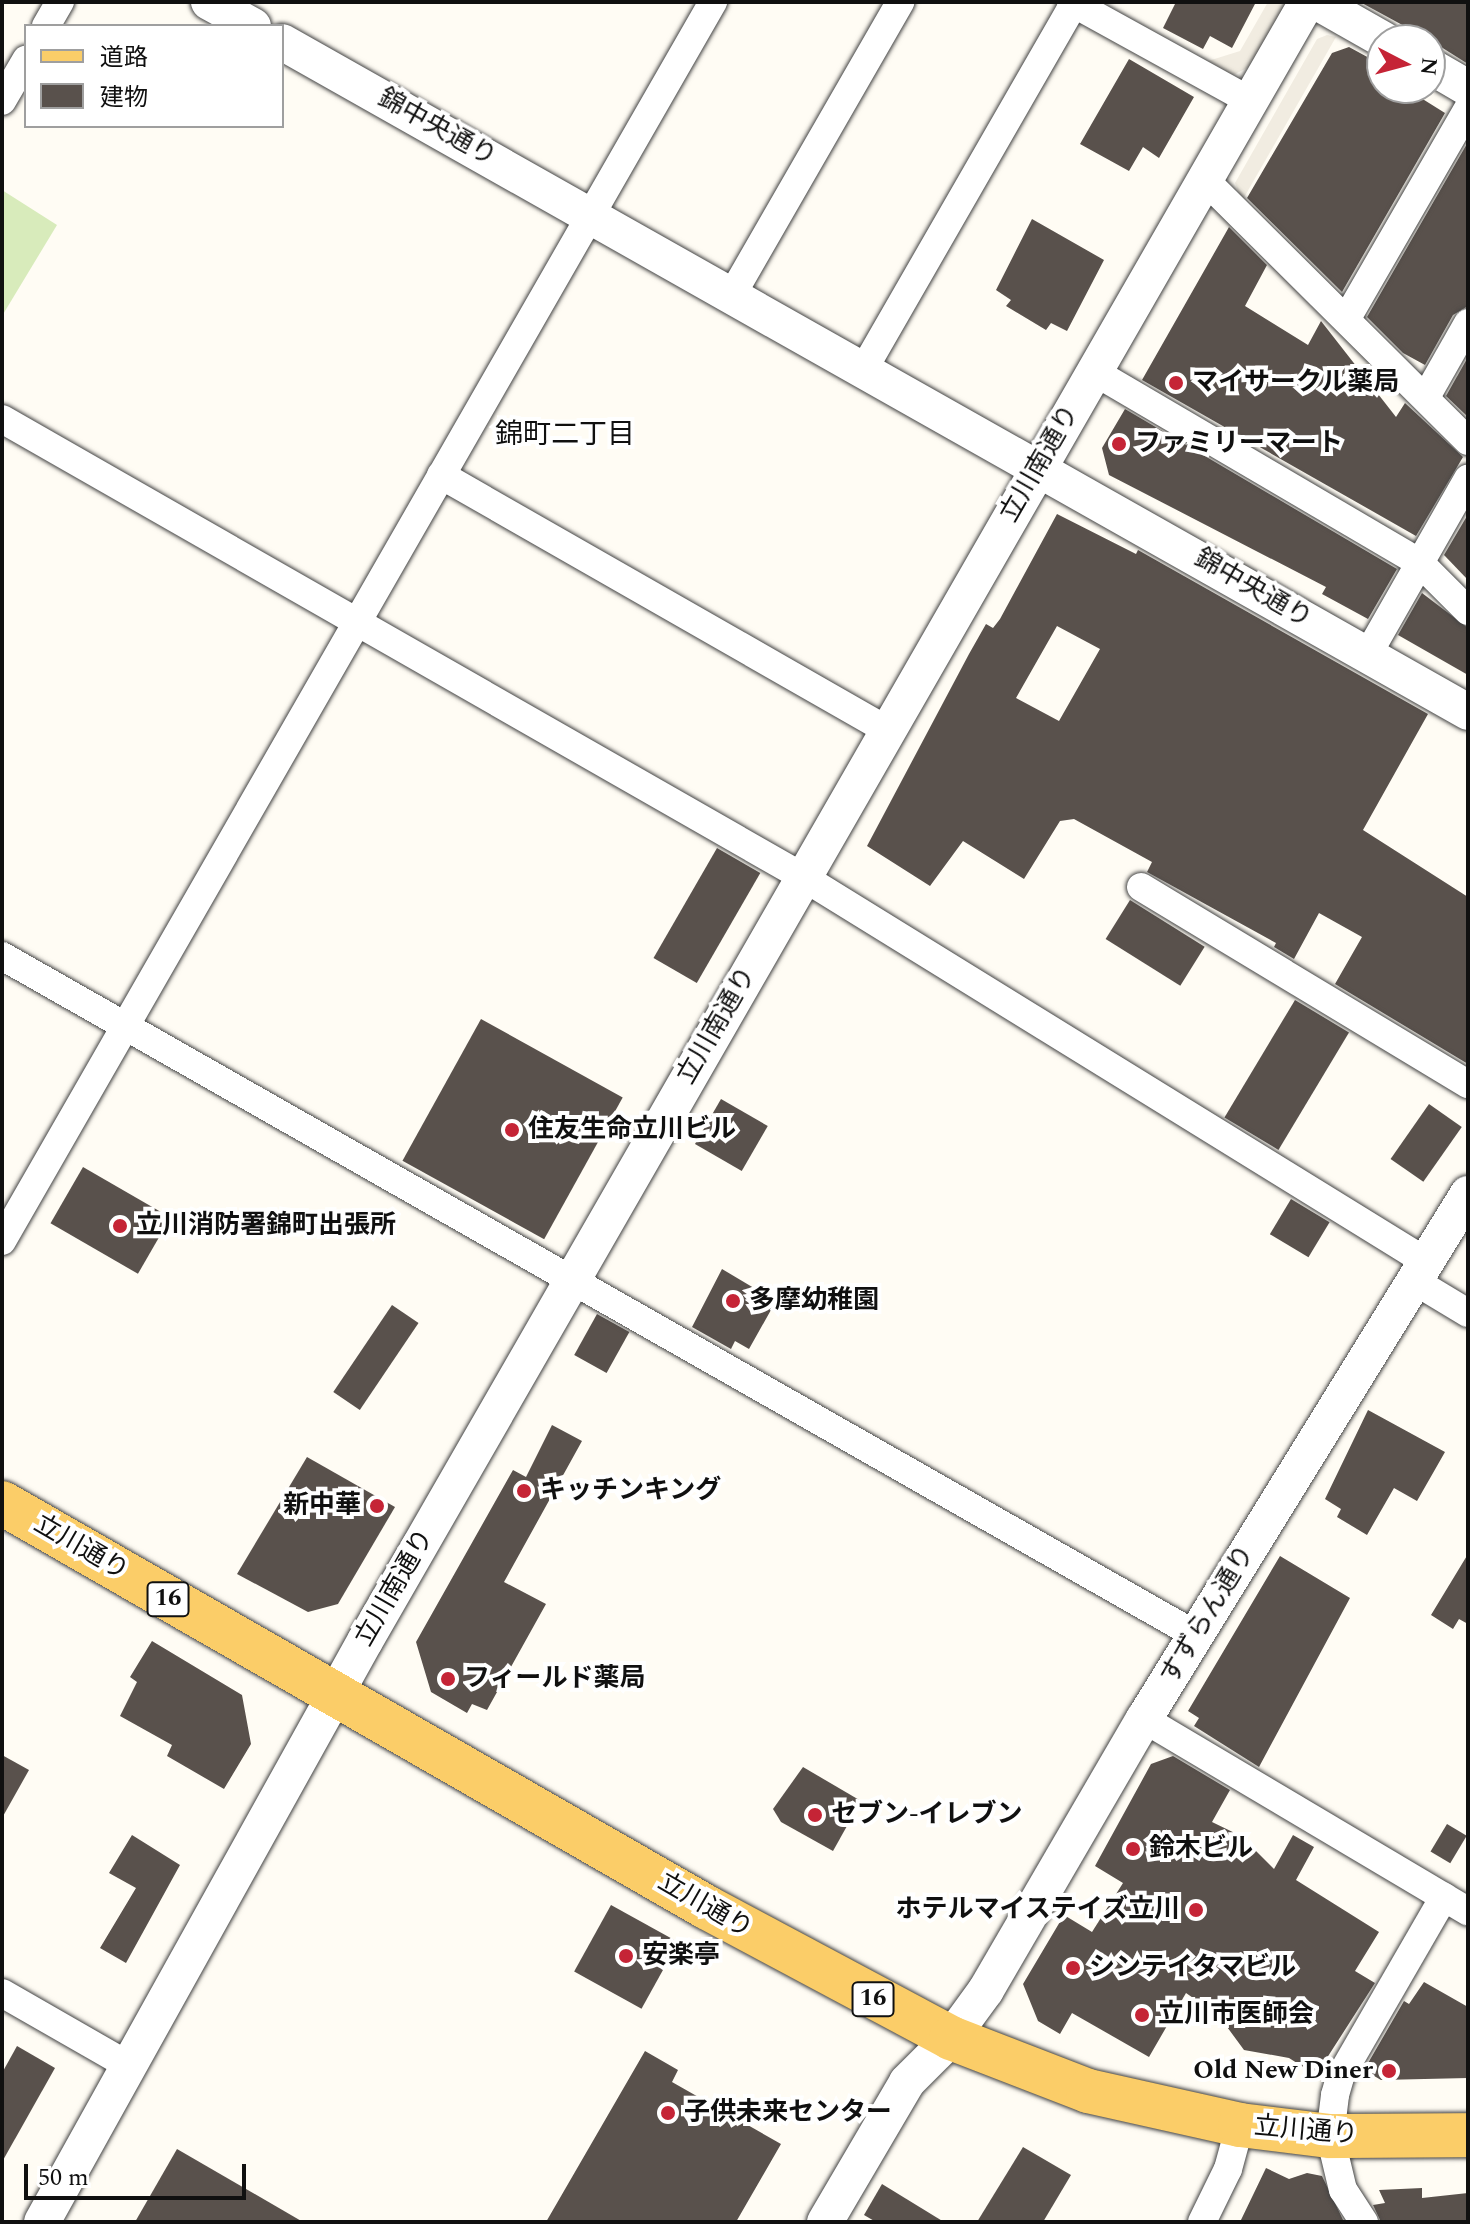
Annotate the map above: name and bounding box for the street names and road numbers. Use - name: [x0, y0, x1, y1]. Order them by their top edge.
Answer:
- street label: 錦中央通り: [373, 83, 501, 173]
- street label: 立川南通り: [994, 400, 1086, 528]
- street label: 錦中央通り: [1189, 543, 1317, 635]
- street label: 立川南通り: [671, 962, 763, 1090]
- street label: 立川通り: [28, 1508, 134, 1588]
- street label: 立川南通り: [349, 1524, 441, 1652]
- street label: すずらん通り: [1154, 1540, 1262, 1690]
- road number: 16: [146, 1579, 190, 1619]
- street label: 立川通り: [652, 1866, 758, 1946]
- road number: 16: [851, 1979, 895, 2019]
- street label: 立川通り: [1253, 2111, 1359, 2151]

